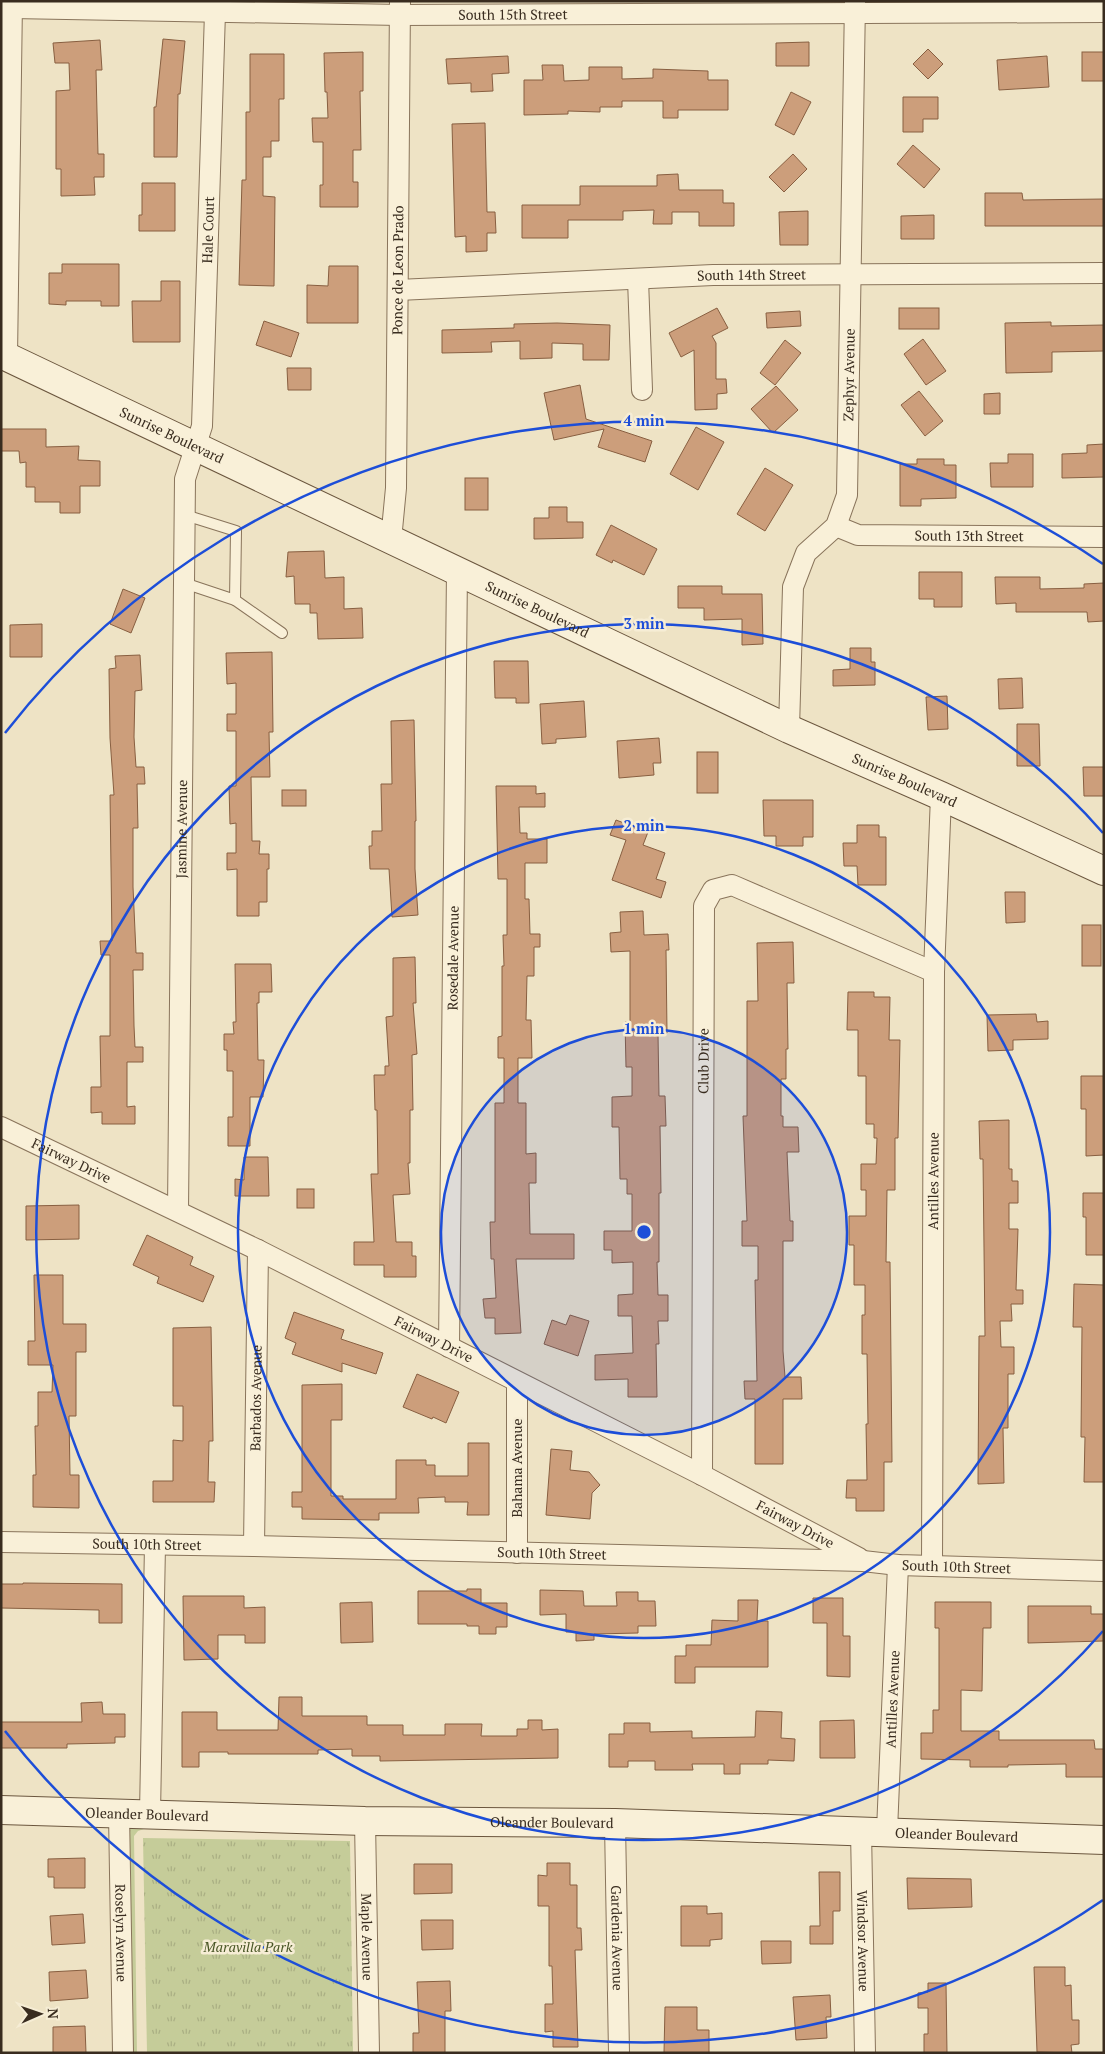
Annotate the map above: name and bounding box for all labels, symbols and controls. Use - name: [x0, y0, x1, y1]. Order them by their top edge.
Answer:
- street label: South 15th Street: [458, 4, 568, 24]
- street label: Hale Court: [197, 195, 218, 264]
- street label: Ponce de Leon Prado: [387, 205, 407, 335]
- street label: South 14th Street: [697, 265, 807, 285]
- street label: Zephyr Avenue: [838, 328, 859, 421]
- street label: Sunrise Boulevard: [117, 402, 227, 468]
- text: 4 min: [623, 410, 665, 430]
- street label: South 13th Street: [914, 525, 1025, 545]
- street label: Sunrise Boulevard: [483, 576, 593, 642]
- text: 3 min: [623, 613, 665, 633]
- street label: Sunrise Boulevard: [849, 748, 960, 811]
- street label: Jasmine Avenue: [171, 780, 191, 878]
- text: 2 min: [623, 815, 665, 835]
- street label: Rosedale Avenue: [442, 906, 463, 1010]
- text: 1 min: [623, 1018, 665, 1038]
- street label: Club Drive: [693, 1028, 713, 1094]
- street label: Antilles Avenue: [923, 1132, 942, 1230]
- street label: Fairway Drive: [29, 1133, 114, 1187]
- centre of rings: [635, 1223, 653, 1241]
- street label: Fairway Drive: [392, 1311, 477, 1366]
- street label: Barbados Avenue: [245, 1345, 266, 1451]
- street label: Bahama Avenue: [507, 1418, 526, 1518]
- street label: Fairway Drive: [753, 1495, 838, 1552]
- street label: South 10th Street: [92, 1533, 203, 1554]
- street label: South 10th Street: [497, 1542, 608, 1564]
- street label: South 10th Street: [902, 1555, 1012, 1577]
- street label: Antilles Avenue: [880, 1650, 903, 1748]
- street label: Oleander Boulevard: [85, 1803, 209, 1825]
- street label: Oleander Boulevard: [490, 1812, 614, 1832]
- street label: Oleander Boulevard: [895, 1823, 1019, 1846]
- street label: Roselyn Avenue: [111, 1884, 132, 1982]
- street label: Gardenia Avenue: [607, 1885, 628, 1991]
- street label: Windsor Avenue: [853, 1890, 874, 1992]
- street label: Maple Avenue: [357, 1893, 378, 1981]
- park label: Maravilla Park: [203, 1937, 293, 1956]
- north arrow: [15, 1989, 65, 2039]
- text: N: [44, 2008, 63, 2020]

